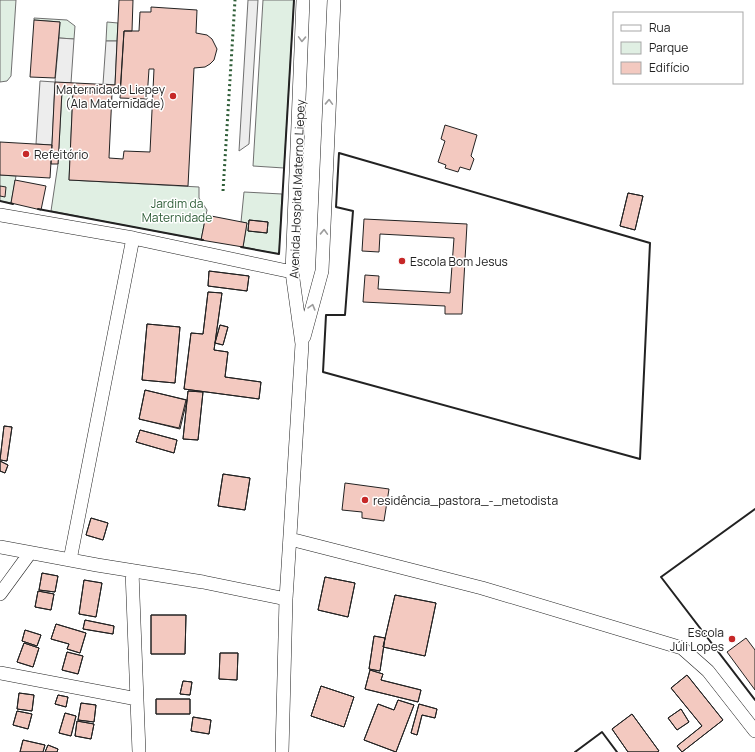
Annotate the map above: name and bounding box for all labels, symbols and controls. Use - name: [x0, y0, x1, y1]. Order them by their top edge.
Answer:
- legend: [613, 12, 743, 84]
- text: Rua: [649, 19, 670, 36]
- one-way arrow: [297, 36, 306, 42]
- text: Parque: [649, 39, 688, 56]
- text: Edifício: [649, 59, 689, 76]
- place label: Maternidade Liepey (Ala Maternidade): [56, 81, 166, 112]
- marker: Maternidade Liepey (Ala Maternidade): [168, 91, 178, 101]
- street label: Avenida Hospital Materno Liepey: [285, 98, 309, 279]
- one-way arrow: [325, 99, 334, 105]
- place label: Refeitório: [34, 146, 88, 163]
- marker: Refeitório: [21, 149, 31, 159]
- park label: Jardim da Maternidade: [142, 195, 212, 226]
- one-way arrow: [319, 229, 328, 235]
- place label: Escola Bom Jesus: [410, 253, 508, 270]
- marker: Escola Bom Jesus: [397, 256, 407, 266]
- one-way arrow: [307, 304, 316, 311]
- place label: residência_pastora_-_metodista: [373, 492, 558, 509]
- marker: residência_pastora_-_metodista: [360, 495, 370, 505]
- place label: Escola Júli Lopes: [670, 624, 724, 655]
- marker: Escola Júli Lopes: [727, 634, 737, 644]

